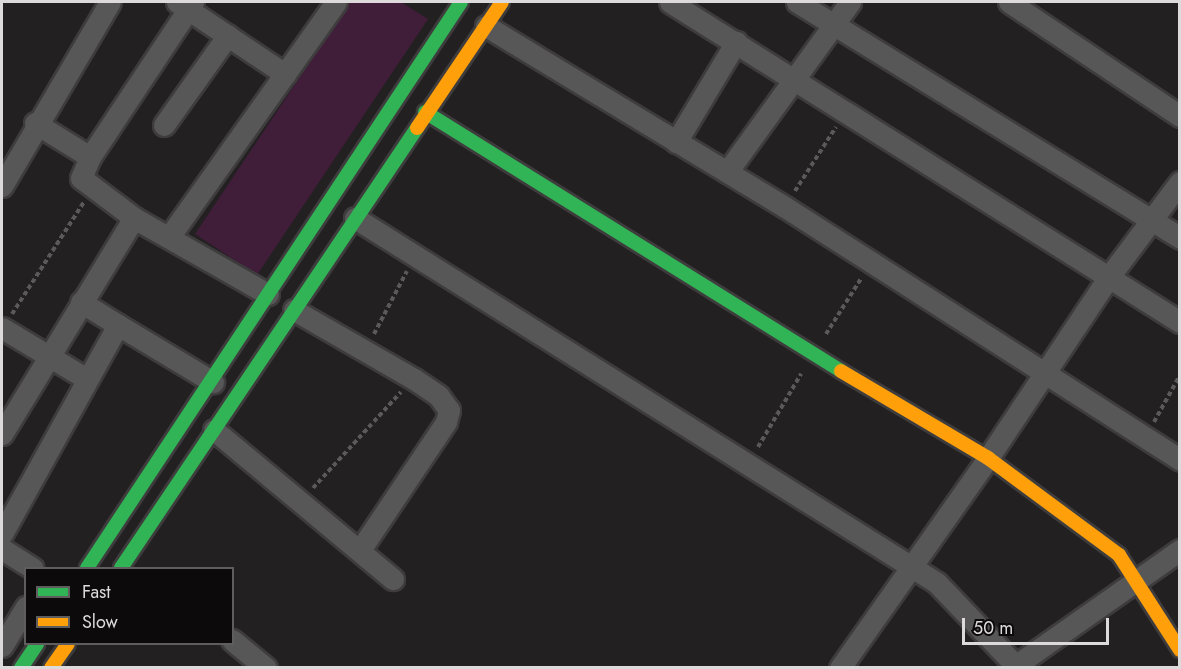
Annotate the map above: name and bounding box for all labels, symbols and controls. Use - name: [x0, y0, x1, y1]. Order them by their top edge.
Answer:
- legend: [24, 567, 234, 645]
- text: Fast: [82, 579, 111, 605]
- scale bar: [965, 606, 1112, 644]
- text: Slow: [82, 609, 118, 635]
- text: 50 m: [973, 615, 1013, 641]

